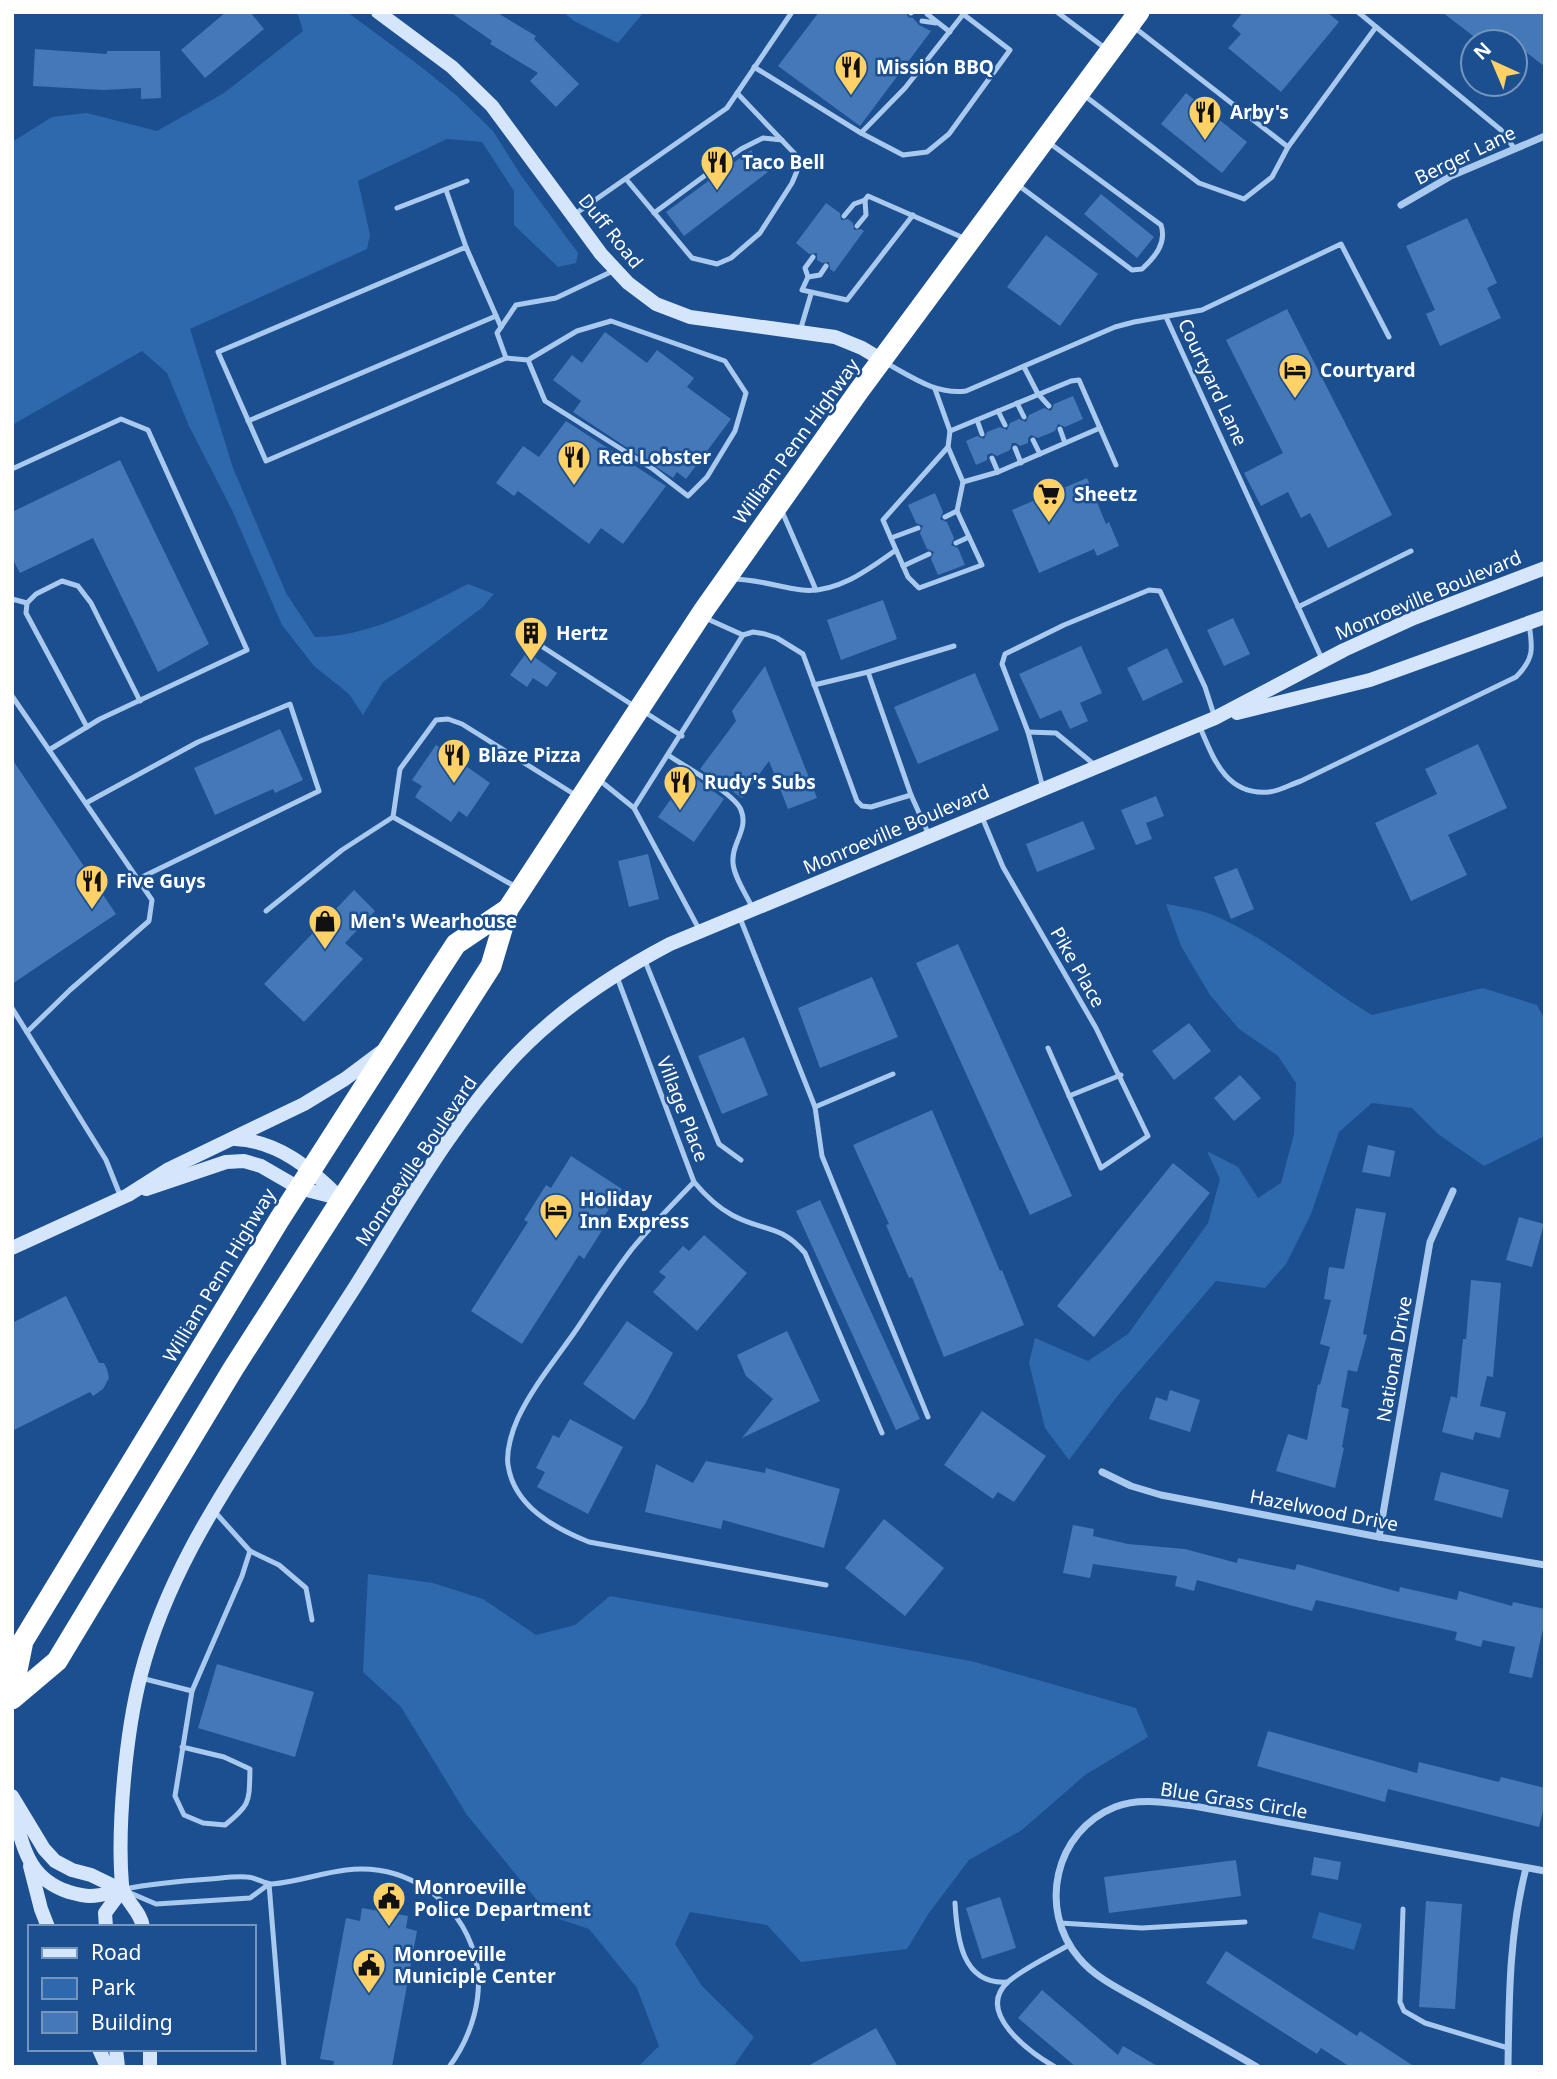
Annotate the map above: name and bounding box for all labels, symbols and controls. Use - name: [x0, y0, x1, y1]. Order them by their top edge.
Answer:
- north arrow: [1459, 28, 1529, 98]
- text: N: [1468, 36, 1497, 65]
- restaurant icon: Mission BBQ: [832, 48, 870, 97]
- place label: Mission BBQ: [876, 54, 994, 80]
- restaurant icon: Arby's: [1186, 93, 1224, 142]
- place label: Arby's: [1230, 99, 1289, 125]
- street label: Berger Lane: [1410, 119, 1520, 191]
- restaurant icon: Taco Bell: [698, 143, 736, 192]
- place label: Taco Bell: [742, 149, 825, 175]
- street label: Duff Road: [573, 188, 649, 274]
- street label: Courtyard Lane: [1172, 314, 1254, 450]
- hotel icon: Courtyard: [1276, 351, 1314, 400]
- street label: William Penn Highway: [727, 353, 865, 529]
- place label: Courtyard: [1320, 357, 1416, 383]
- restaurant icon: Red Lobster: [555, 438, 593, 487]
- place label: Red Lobster: [598, 444, 711, 470]
- supermarket icon: Sheetz: [1030, 475, 1068, 524]
- place label: Sheetz: [1074, 481, 1137, 507]
- street label: Monroeville Boulevard: [1331, 544, 1525, 646]
- building icon: Hertz: [512, 614, 550, 663]
- place label: Hertz: [556, 620, 608, 646]
- restaurant icon: Blaze Pizza: [435, 736, 473, 785]
- place label: Blaze Pizza: [478, 742, 581, 768]
- restaurant icon: Rudy's Subs: [661, 763, 699, 812]
- place label: Rudy's Subs: [704, 769, 816, 795]
- street label: Monroeville Boulevard: [799, 778, 993, 880]
- restaurant icon: Five Guys: [73, 862, 111, 911]
- place label: Five Guys: [116, 868, 206, 894]
- shop icon: Men's Wearhouse: [306, 902, 344, 951]
- place label: Men's Wearhouse: [350, 908, 517, 934]
- street label: Pike Place: [1044, 922, 1112, 1012]
- street label: Village Place: [651, 1053, 715, 1165]
- street label: Monroeville Boulevard: [349, 1071, 483, 1251]
- street label: William Penn Highway: [157, 1183, 282, 1367]
- place label: Holiday Inn Express: [580, 1186, 689, 1234]
- hotel icon: Holiday Inn Express: [537, 1191, 575, 1240]
- street label: National Drive: [1370, 1294, 1418, 1424]
- street label: Hazelwood Drive: [1247, 1483, 1401, 1537]
- street label: Blue Grass Circle: [1158, 1776, 1310, 1824]
- place label: Monroeville Police Department: [414, 1874, 591, 1922]
- public building icon: Monroeville Police Department: [370, 1879, 408, 1928]
- legend: [28, 1925, 256, 2051]
- text: Road: [91, 1938, 141, 1966]
- place label: Monroeville Municiple Center: [394, 1941, 556, 1989]
- public building icon: Monroeville Municiple Center: [350, 1946, 388, 1995]
- text: Park: [91, 1973, 136, 2001]
- text: Building: [91, 2008, 173, 2036]

